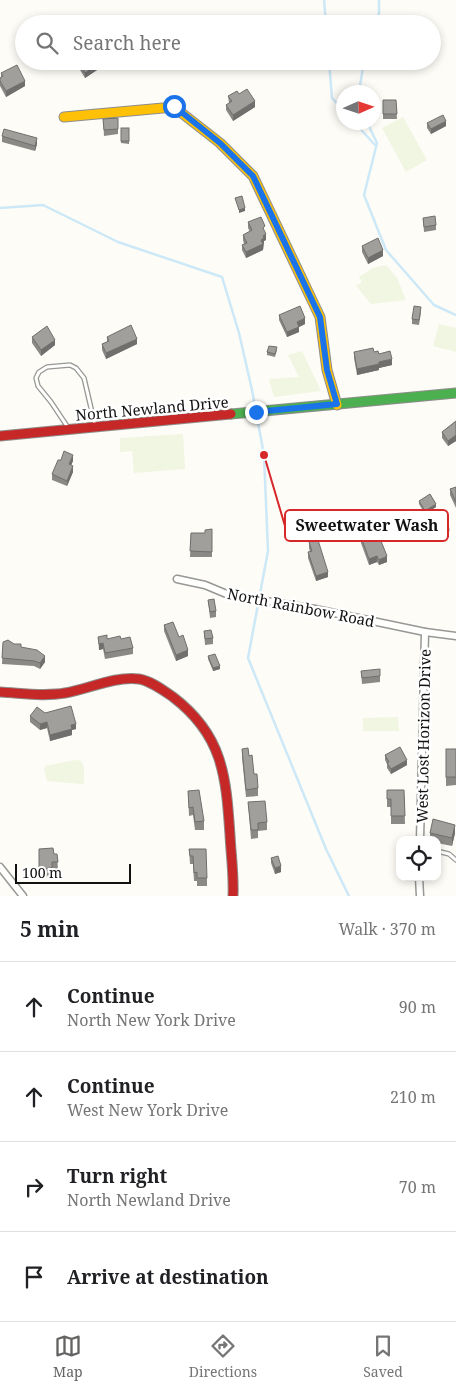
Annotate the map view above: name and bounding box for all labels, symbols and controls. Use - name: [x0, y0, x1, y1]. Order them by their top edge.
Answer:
- search box: [15, 15, 441, 70]
- icon: search: [33, 29, 61, 57]
- text: Search here: [73, 30, 181, 56]
- north arrow: [336, 85, 381, 130]
- route start: [163, 95, 186, 118]
- street label: North Newland Drive: [75, 391, 229, 425]
- route end: [245, 401, 268, 424]
- callout: Sweetwater Wash: [285, 510, 448, 541]
- text: Sweetwater Wash: [295, 514, 439, 536]
- street label: North Rainbow Road: [226, 583, 376, 631]
- street label: West Lost Horizon Drive: [411, 649, 435, 823]
- map controls: [396, 836, 441, 881]
- button: locate: [396, 836, 441, 881]
- scale bar: [15, 861, 131, 884]
- text: 100 m: [22, 863, 62, 882]
- text: 5 min: [20, 915, 79, 943]
- text: Walk · 370 m: [339, 918, 436, 940]
- text: Continue: [67, 983, 155, 1009]
- icon: ahead: [20, 993, 48, 1021]
- text: 90 m: [399, 996, 436, 1018]
- text: North New York Drive: [67, 1009, 236, 1031]
- text: Continue: [67, 1073, 155, 1099]
- icon: ahead: [20, 1083, 48, 1111]
- text: 210 m: [390, 1086, 436, 1108]
- text: West New York Drive: [67, 1099, 228, 1121]
- text: Turn right: [67, 1163, 167, 1189]
- icon: right: [20, 1173, 48, 1201]
- text: 70 m: [399, 1176, 436, 1198]
- text: North Newland Drive: [67, 1189, 231, 1211]
- icon: arrive: [20, 1263, 48, 1291]
- text: Arrive at destination: [67, 1264, 269, 1290]
- tab: Map: [53, 1332, 83, 1381]
- tab: Directions: [189, 1332, 257, 1381]
- tab: Saved: [363, 1332, 403, 1381]

